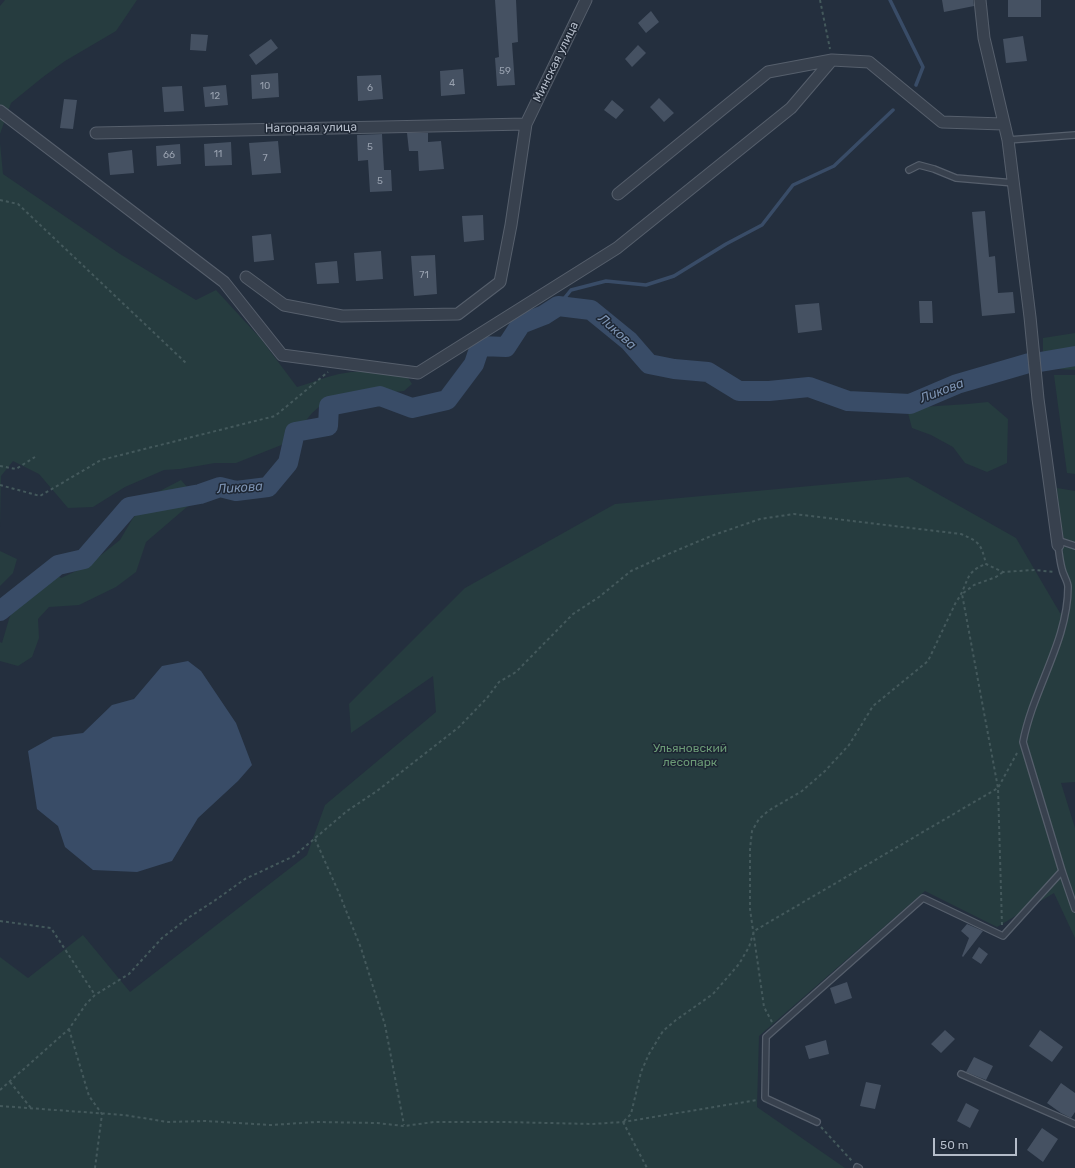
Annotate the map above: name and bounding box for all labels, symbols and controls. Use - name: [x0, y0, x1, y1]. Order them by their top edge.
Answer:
- street label: Минская улица: [530, 19, 582, 105]
- house number: 59: [499, 65, 511, 77]
- house number: 4: [449, 77, 455, 89]
- house number: 10: [260, 80, 270, 92]
- house number: 6: [367, 82, 373, 94]
- house number: 12: [210, 90, 220, 102]
- street label: Нагорная улица: [265, 120, 357, 136]
- house number: 5: [367, 141, 373, 153]
- house number: 11: [214, 148, 222, 160]
- house number: 66: [163, 149, 175, 161]
- house number: 7: [262, 152, 268, 164]
- house number: 5: [377, 175, 383, 187]
- house number: 71: [419, 269, 429, 281]
- water label: Ликова: [595, 311, 639, 353]
- water label: Ликова: [918, 376, 966, 406]
- water label: Ликова: [217, 479, 263, 497]
- park label: Ульяновский лесопарк: [653, 742, 727, 770]
- scale bar: [935, 1130, 1019, 1156]
- text: 50 m: [940, 1138, 968, 1152]

